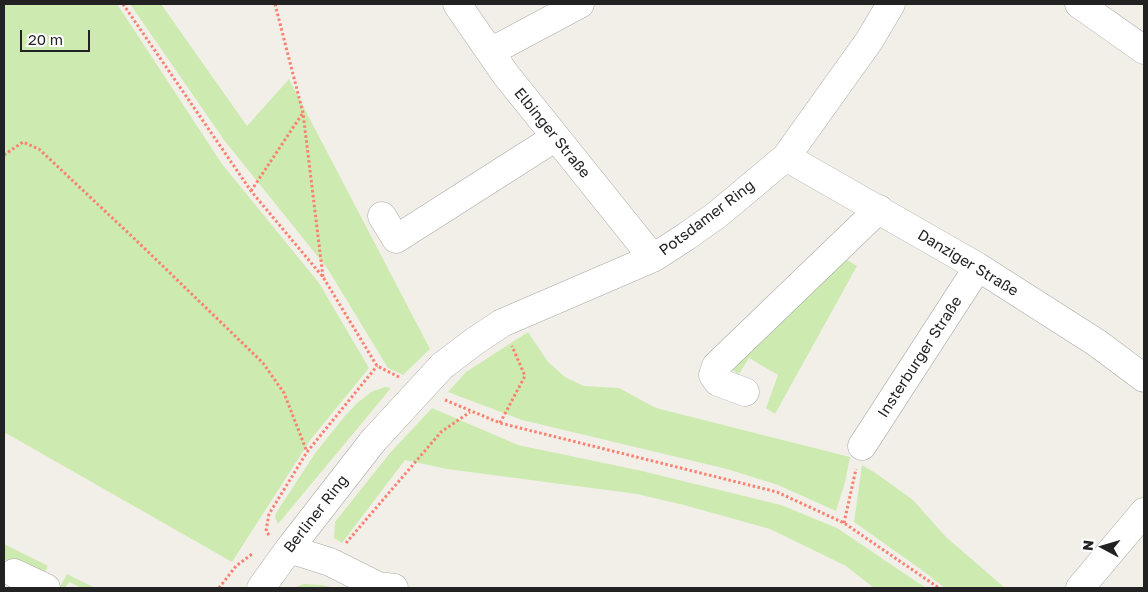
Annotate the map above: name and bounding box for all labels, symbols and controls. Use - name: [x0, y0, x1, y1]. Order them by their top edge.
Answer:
- scale bar: [22, 20, 92, 52]
- text: 20 m: [28, 30, 63, 48]
- street label: Elbinger Straße: [510, 84, 594, 182]
- street label: Potsdamer Ring: [656, 176, 758, 260]
- street label: Danziger Straße: [914, 226, 1022, 300]
- street label: Insterburger Straße: [874, 293, 966, 421]
- street label: Berliner Ring: [280, 472, 352, 556]
- north arrow: [1078, 522, 1128, 572]
- text: N: [1079, 539, 1097, 552]

